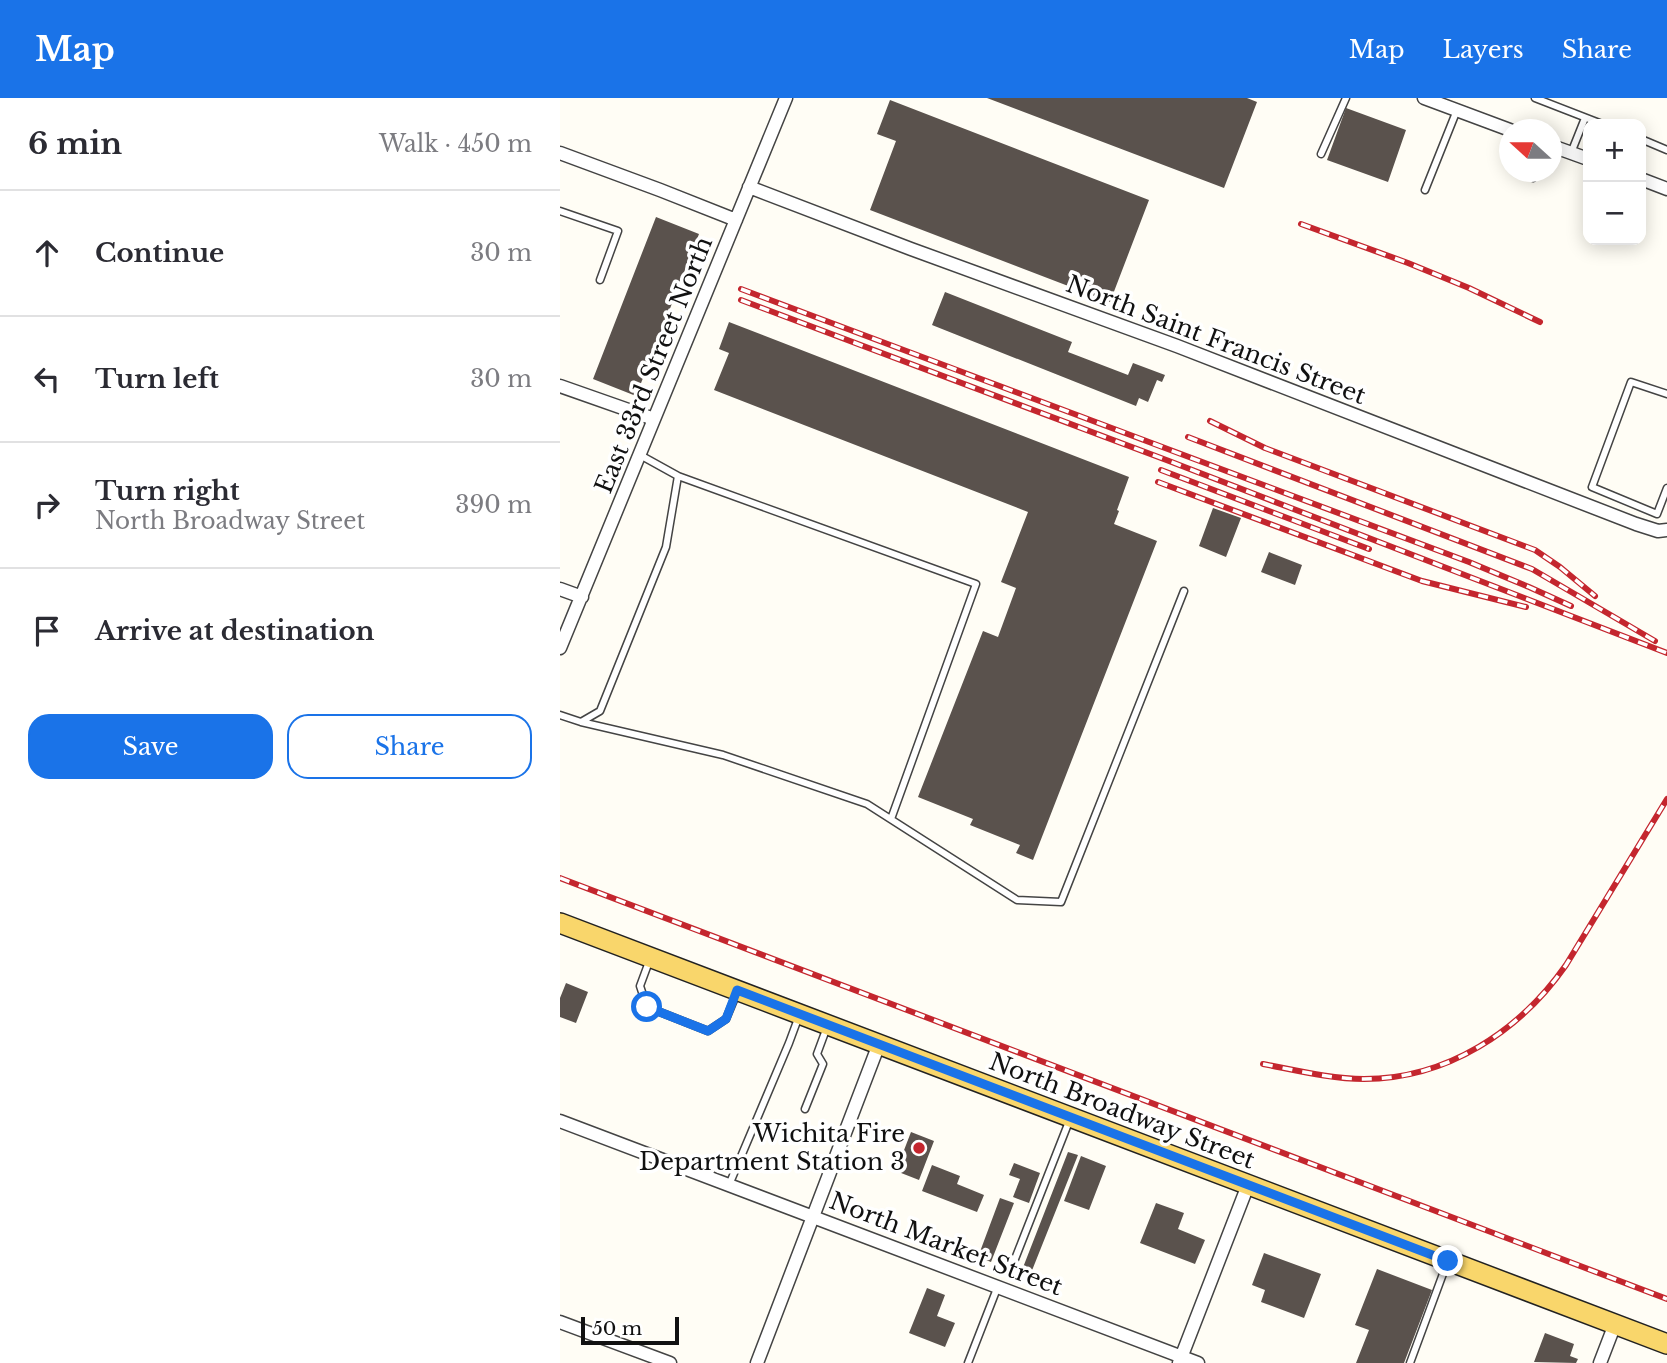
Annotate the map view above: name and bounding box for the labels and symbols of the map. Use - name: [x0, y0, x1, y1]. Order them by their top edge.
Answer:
- north arrow: [1499, 119, 1562, 182]
- street label: East 33rd Street North: [589, 232, 718, 497]
- street label: North Saint Francis Street: [1062, 269, 1370, 410]
- route start: [631, 991, 662, 1022]
- street label: North Broadway Street: [985, 1046, 1259, 1175]
- place label: Wichita Fire Department Station 3: [639, 1119, 905, 1176]
- marker: Wichita Fire Department Station 3: [911, 1140, 927, 1156]
- street label: North Market Street: [826, 1186, 1067, 1301]
- route end: [1432, 1245, 1463, 1276]
- scale bar: [581, 1314, 679, 1346]

